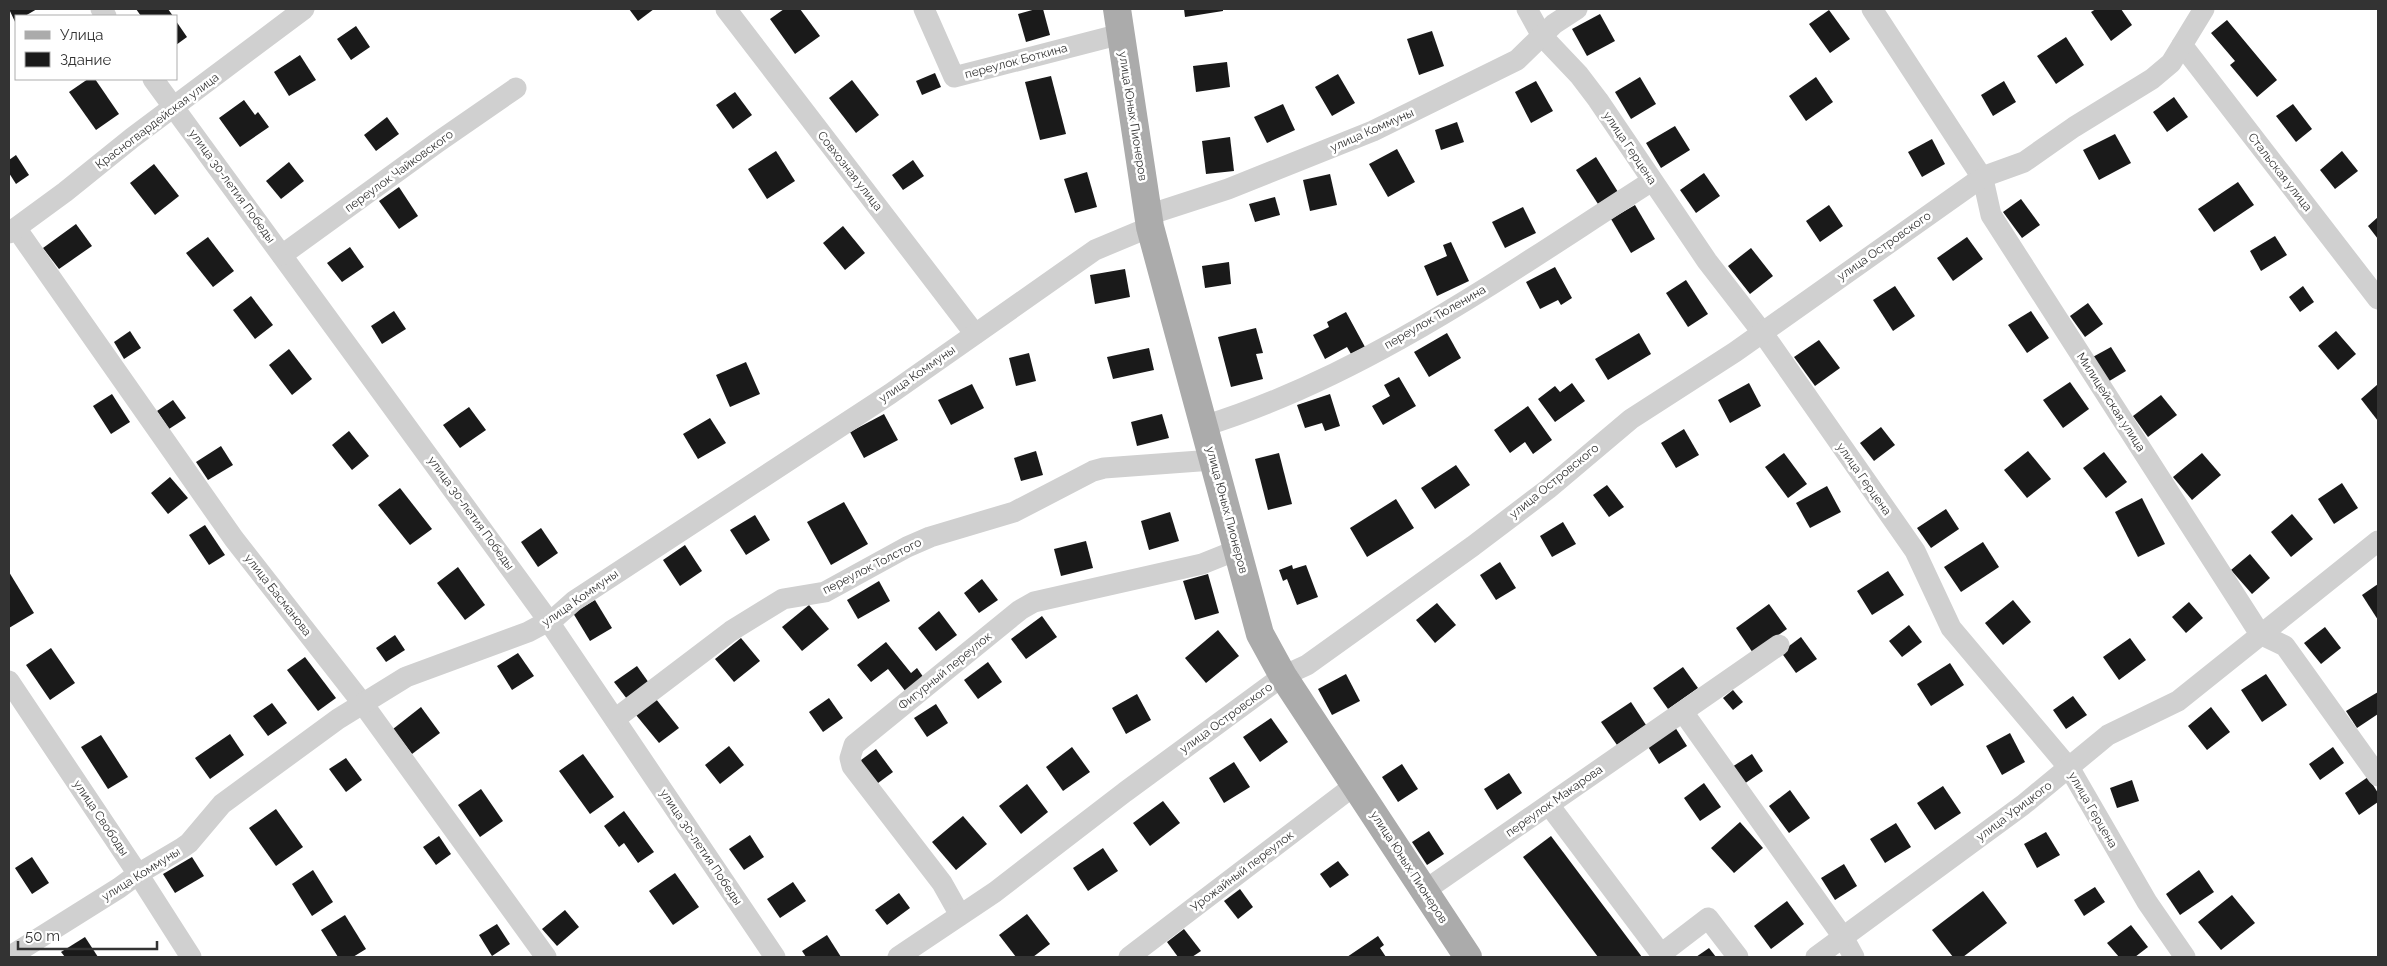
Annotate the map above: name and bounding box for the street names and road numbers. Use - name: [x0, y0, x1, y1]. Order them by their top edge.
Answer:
- street label: переулок Боткина: [963, 41, 1069, 81]
- street label: улица Юных Пионеров: [1116, 50, 1150, 182]
- street label: Красногвардейская улица: [93, 70, 221, 172]
- street label: улица Коммуны: [1328, 105, 1416, 155]
- street label: улица Герцена: [1600, 109, 1660, 187]
- street label: улица 30-летия Победы: [186, 126, 278, 246]
- street label: переулок Чайковского: [342, 127, 456, 215]
- street label: Совхозная улица: [815, 129, 885, 213]
- street label: Стальская улица: [2245, 130, 2315, 214]
- street label: улица Островского: [1835, 208, 1933, 284]
- street label: переулок Тюленина: [1382, 282, 1488, 352]
- street label: улица Коммуны: [876, 342, 958, 406]
- street label: Милицейская улица: [2074, 350, 2148, 454]
- street label: улица Герцена: [1834, 440, 1894, 518]
- street label: улица Островского: [1506, 441, 1602, 521]
- street label: улица Юных Пионеров: [1203, 445, 1251, 575]
- street label: улица 30-летия Победы: [425, 453, 517, 573]
- street label: переулок Толстого: [820, 535, 924, 597]
- street label: улица Басманова: [242, 551, 314, 639]
- street label: улица Коммуны: [539, 566, 621, 630]
- street label: Фигурный переулок: [896, 629, 994, 713]
- street label: улица Островского: [1177, 680, 1275, 756]
- street label: переулок Макарова: [1503, 762, 1605, 840]
- street label: улица Герцена: [2066, 770, 2120, 850]
- street label: улица Свободы: [70, 777, 132, 859]
- street label: улица Урицкого: [1973, 778, 2055, 844]
- street label: улица 30-летия Победы: [657, 786, 745, 908]
- street label: улица Юных Пионеров: [1368, 808, 1450, 926]
- street label: Урожайный переулок: [1188, 828, 1296, 914]
- street label: улица Коммуны: [99, 844, 183, 904]

